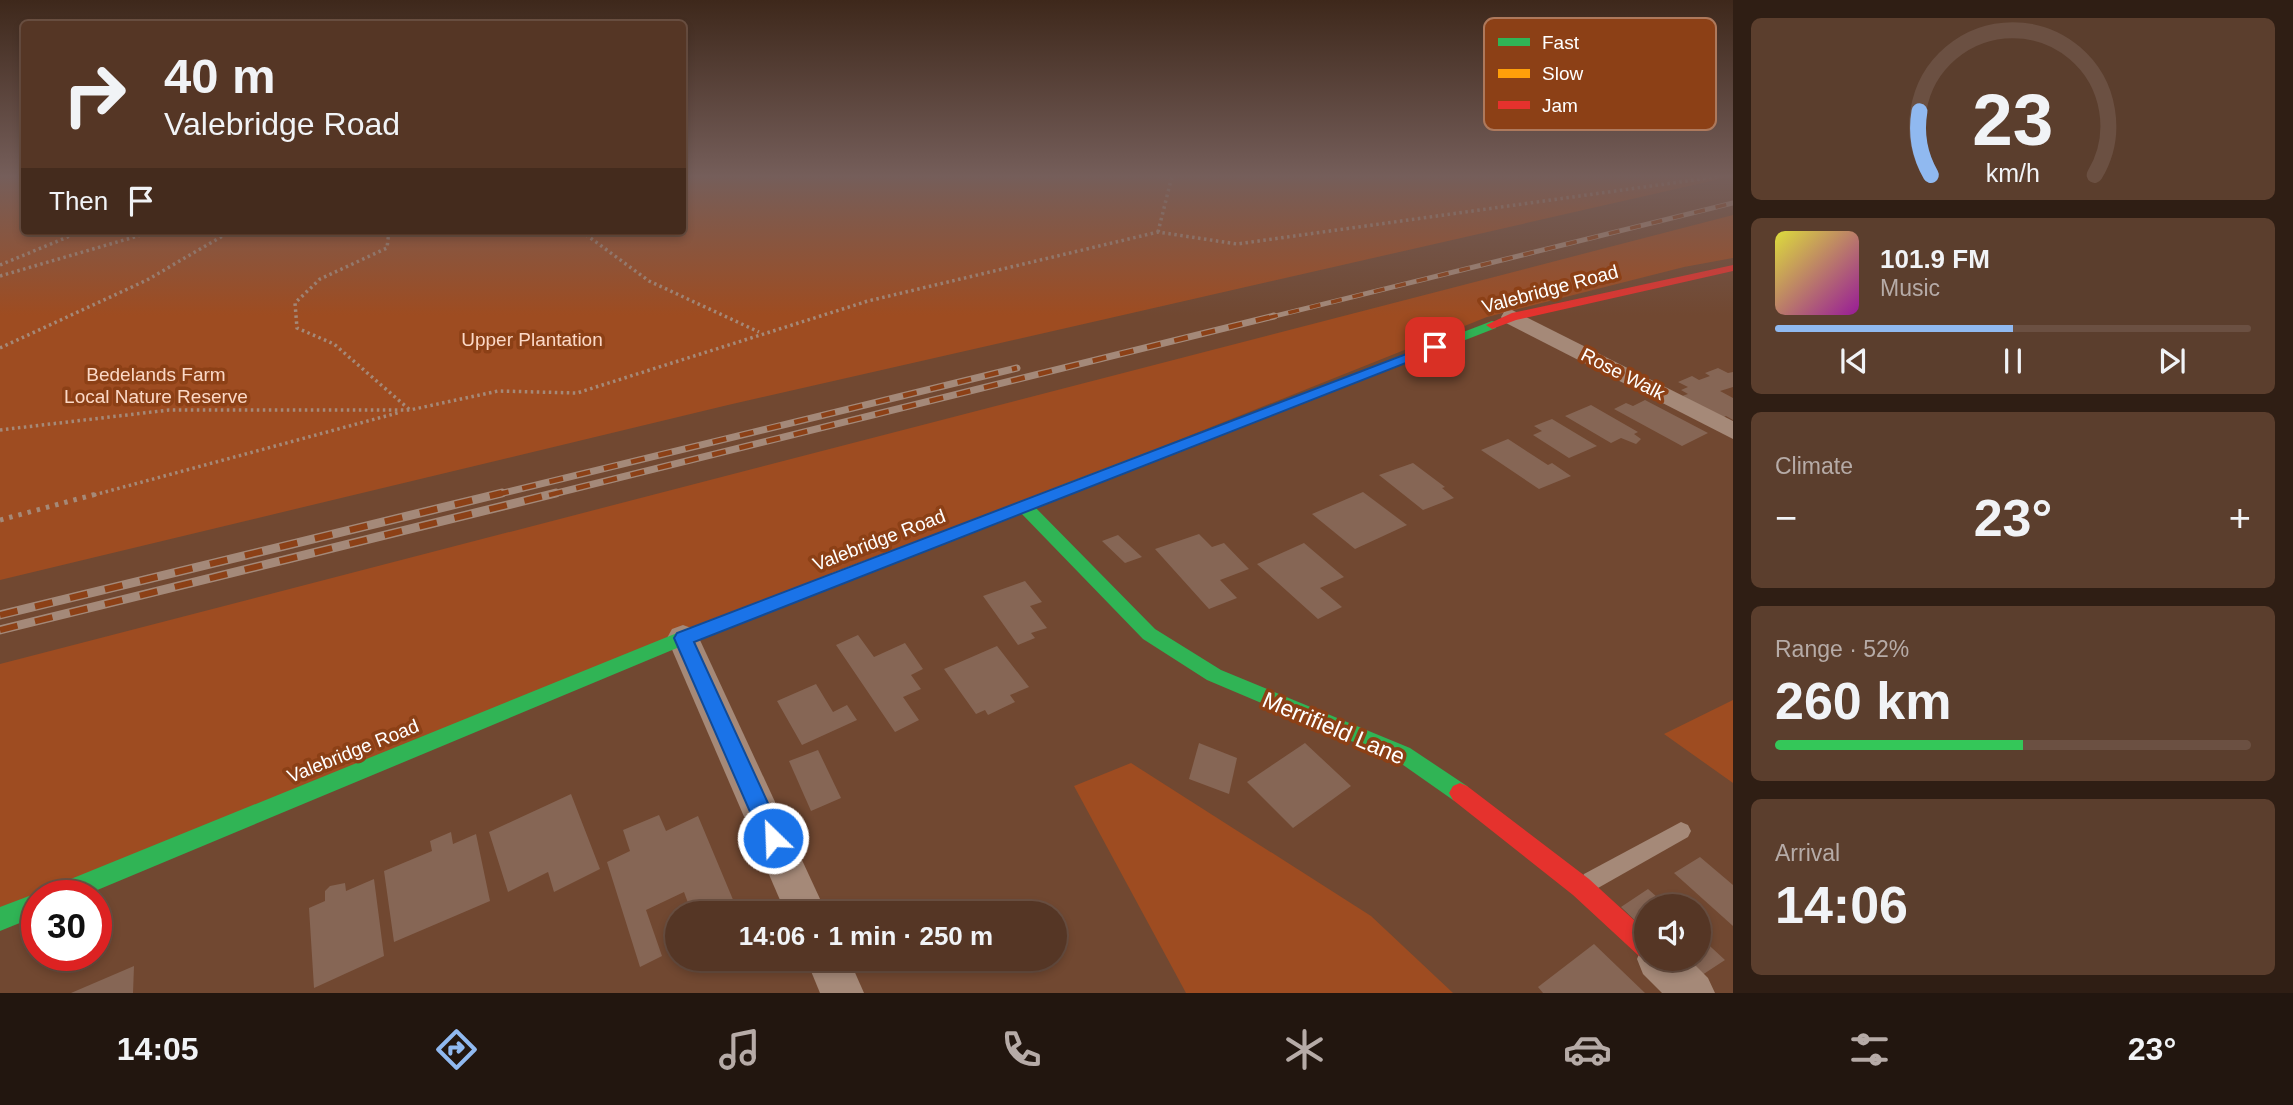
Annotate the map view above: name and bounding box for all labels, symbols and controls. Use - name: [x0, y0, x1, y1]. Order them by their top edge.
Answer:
- legend: [1484, 18, 1716, 130]
- text: Fast: [1542, 32, 1580, 53]
- icon: right: [49, 49, 140, 140]
- text: 40 m: [164, 49, 276, 103]
- text: Slow: [1542, 63, 1583, 84]
- text: 23: [1973, 79, 2053, 160]
- text: Jam: [1542, 95, 1578, 116]
- text: Valebridge Road: [164, 106, 400, 142]
- text: km/h: [1986, 159, 2040, 187]
- icon: arrive: [122, 182, 160, 220]
- text: Then: [49, 186, 108, 216]
- text: 101.9 FM: [1880, 244, 1990, 274]
- street label: Valebridge Road: [1480, 261, 1620, 317]
- text: Music: [1880, 275, 1940, 301]
- pin: [1405, 317, 1465, 377]
- icon: arrive: [1416, 328, 1454, 366]
- park label: Upper Plantation: [461, 329, 603, 350]
- icon: previous: [1835, 342, 1873, 380]
- icon: pause: [1994, 342, 2032, 380]
- icon: next: [2153, 342, 2191, 380]
- street label: Rose Walk: [1578, 344, 1669, 404]
- park label: Bedelands Farm Local Nature Reserve: [64, 364, 248, 407]
- text: Climate: [1775, 453, 1853, 479]
- text: 23°: [1974, 489, 2052, 547]
- text: −: [1775, 497, 1797, 539]
- text: +: [2229, 497, 2251, 539]
- street label: Valebridge Road: [810, 505, 948, 575]
- text: Range · 52%: [1775, 636, 1909, 662]
- text: 260 km: [1775, 672, 1951, 730]
- street label: Merrifield Lane: [1259, 686, 1409, 770]
- street label: Valebridge Road: [284, 715, 422, 787]
- position arrow: [736, 801, 810, 875]
- text: Arrival: [1775, 840, 1840, 866]
- text: 14:06: [1775, 876, 1908, 934]
- speed limit sign: 30: [21, 880, 112, 971]
- map controls: [1634, 894, 1711, 971]
- button: sound: [1634, 894, 1711, 971]
- text: 14:06 · 1 min · 250 m: [739, 921, 993, 951]
- icon: directions: [432, 1025, 481, 1074]
- icon: music: [715, 1025, 764, 1074]
- icon: phone: [997, 1025, 1046, 1074]
- icon: climate: [1280, 1025, 1329, 1074]
- icon: car: [1563, 1025, 1612, 1074]
- icon: filters: [1845, 1025, 1894, 1074]
- text: 14:05: [117, 1031, 199, 1067]
- text: 23°: [2128, 1031, 2176, 1067]

